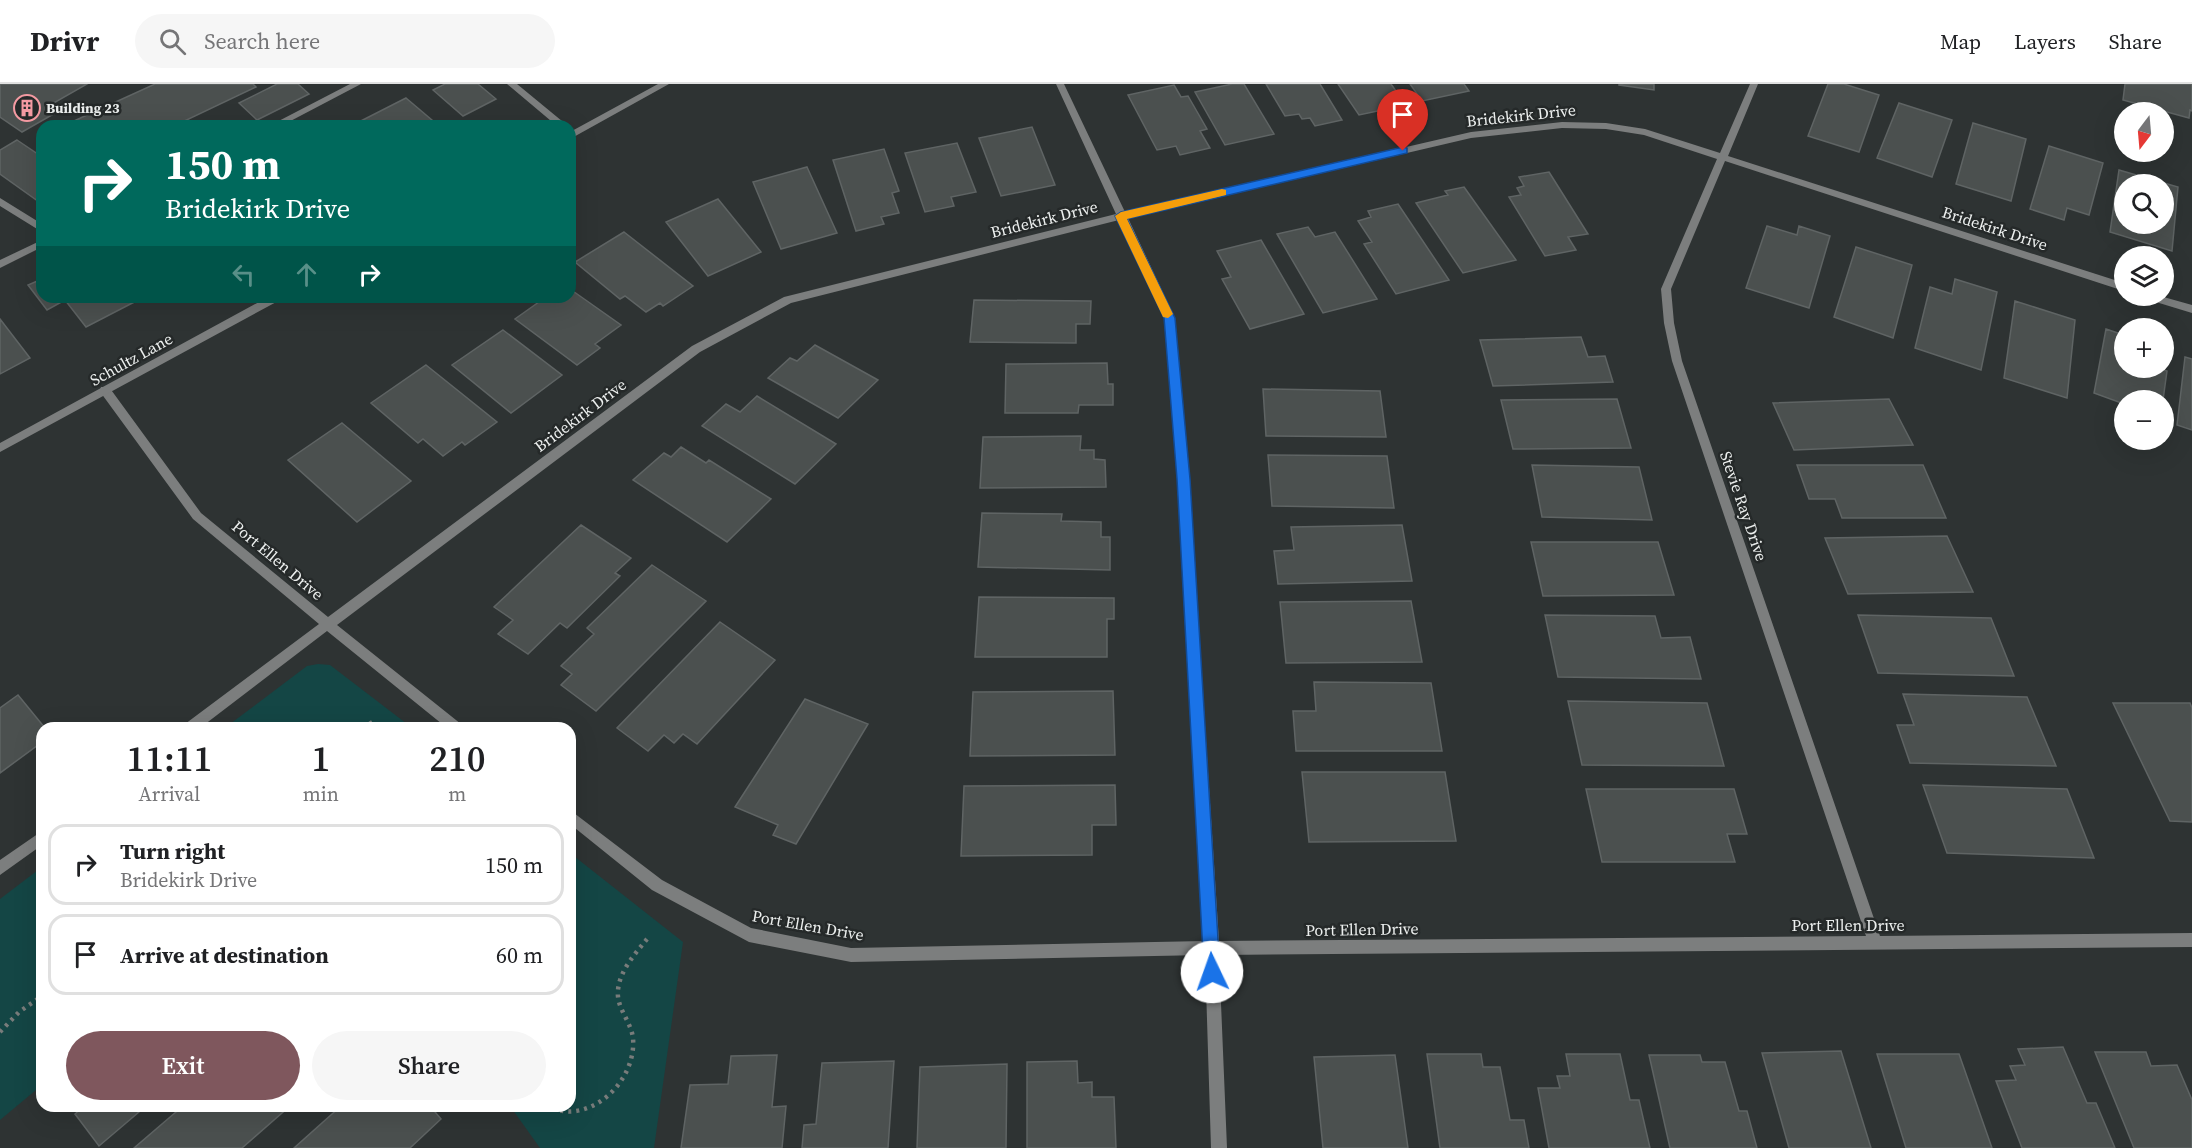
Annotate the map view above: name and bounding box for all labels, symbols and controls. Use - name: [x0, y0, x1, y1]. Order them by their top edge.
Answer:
- search box: [135, 14, 555, 68]
- text: Drivr: [30, 22, 99, 60]
- icon: search: [156, 25, 189, 58]
- text: Search here: [204, 26, 320, 56]
- text: Map: [1940, 27, 1981, 56]
- text: Layers: [2014, 27, 2076, 56]
- text: Share: [2109, 27, 2162, 56]
- pin: [1377, 89, 1428, 151]
- building icon: Building 23: [12, 93, 42, 123]
- place label: Building 23: [46, 98, 120, 118]
- icon: arrive: [1386, 98, 1419, 131]
- street label: Bridekirk Drive: [1465, 98, 1577, 132]
- north arrow: [2114, 102, 2174, 162]
- map controls: [2114, 102, 2174, 450]
- text: 150 m: [165, 135, 280, 193]
- icon: right: [66, 144, 144, 222]
- button: search: [2114, 174, 2174, 234]
- text: Bridekirk Drive: [165, 190, 350, 227]
- street label: Bridekirk Drive: [988, 195, 1100, 243]
- street label: Bridekirk Drive: [1939, 201, 2051, 255]
- button: layers: [2114, 246, 2174, 306]
- icon: left: [227, 258, 260, 291]
- icon: ahead: [290, 258, 323, 291]
- icon: right: [353, 258, 386, 291]
- button: +: [2114, 318, 2174, 378]
- street label: Schultz Lane: [86, 327, 176, 391]
- street label: Bridekirk Drive: [530, 373, 630, 457]
- button: −: [2114, 390, 2174, 450]
- street label: Stevie Ray Drive: [1715, 448, 1773, 564]
- street label: Port Ellen Drive: [228, 515, 328, 605]
- text: 11:11: [127, 734, 212, 783]
- text: 1: [311, 734, 330, 783]
- text: 210: [429, 734, 485, 783]
- text: Arrival: [138, 780, 200, 808]
- text: min: [303, 780, 339, 808]
- text: m: [448, 780, 466, 808]
- text: Turn right: [120, 836, 225, 866]
- icon: right: [69, 848, 102, 881]
- text: 150 m: [485, 850, 543, 880]
- text: Bridekirk Drive: [120, 866, 257, 894]
- street label: Port Ellen Drive: [750, 904, 866, 946]
- street label: Port Ellen Drive: [1791, 914, 1905, 936]
- street label: Port Ellen Drive: [1305, 917, 1419, 941]
- icon: arrive: [69, 938, 102, 971]
- text: Arrive at destination: [120, 940, 329, 970]
- text: 60 m: [496, 940, 543, 970]
- position arrow: [1180, 940, 1244, 1004]
- button: Exit: [66, 1031, 300, 1100]
- button: Share: [312, 1031, 546, 1100]

